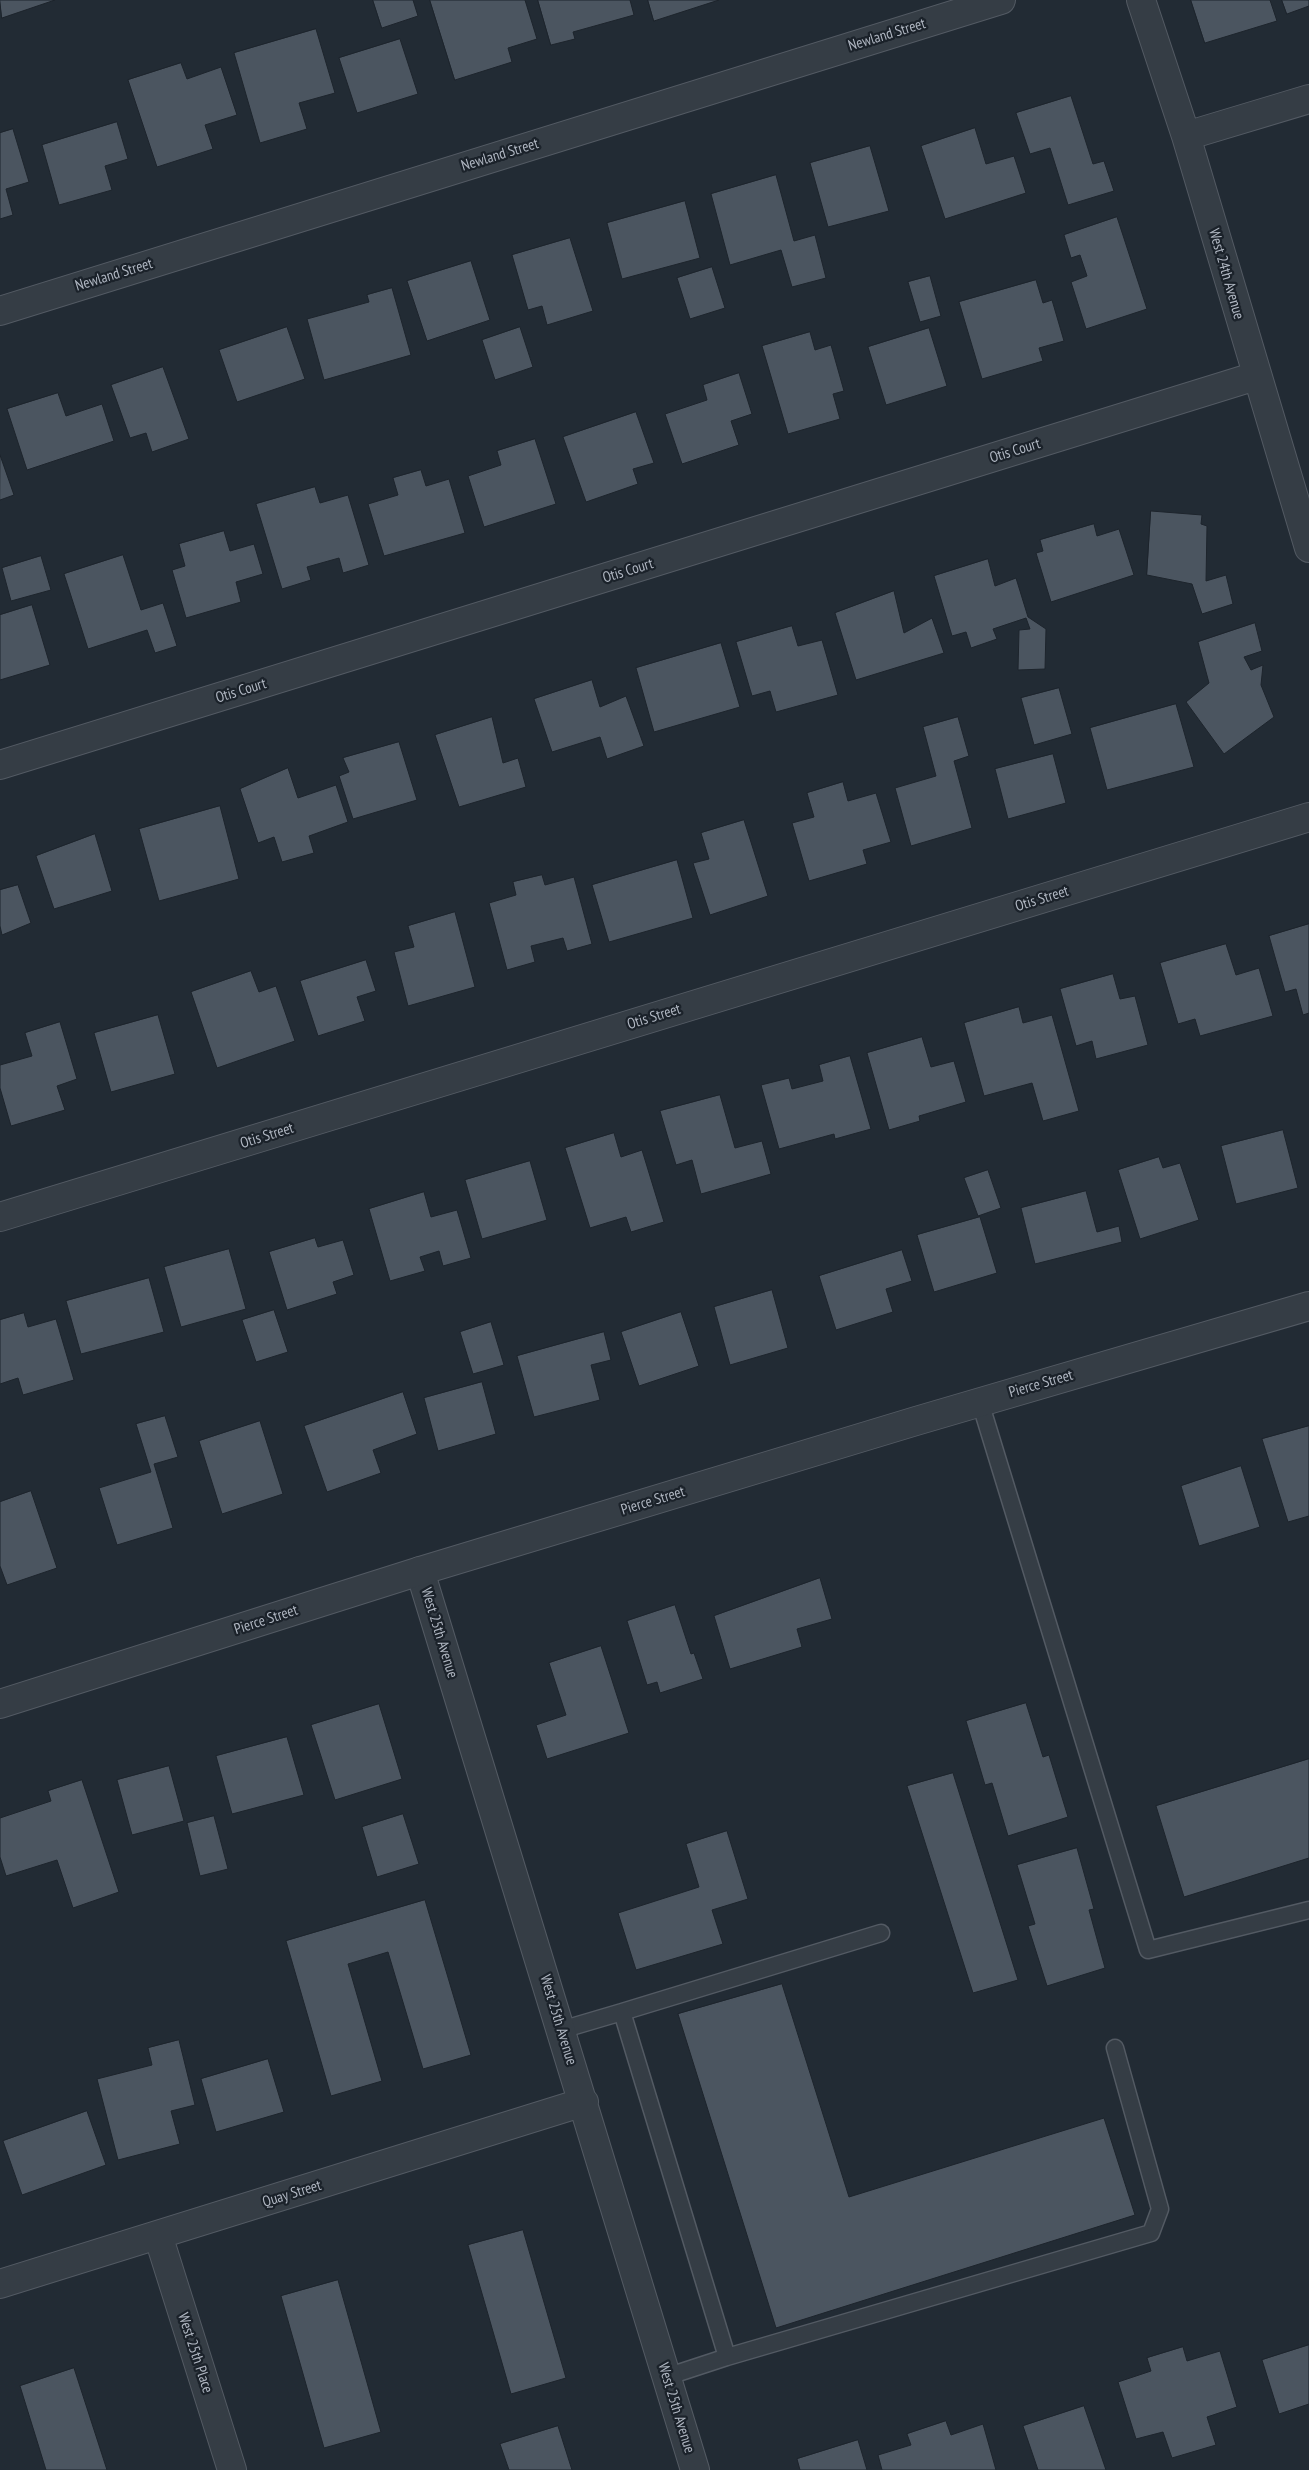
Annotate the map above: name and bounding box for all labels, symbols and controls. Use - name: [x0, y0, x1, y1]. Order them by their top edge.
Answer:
- street label: Newland Street: [846, 15, 928, 55]
- street label: Newland Street: [459, 135, 541, 175]
- street label: West 24th Avenue: [1204, 227, 1248, 321]
- street label: Newland Street: [73, 255, 155, 295]
- street label: Otis Court: [988, 435, 1042, 467]
- street label: Otis Court: [601, 555, 655, 587]
- street label: Otis Court: [214, 675, 268, 707]
- street label: Otis Street: [1013, 882, 1071, 916]
- street label: Otis Street: [625, 1000, 683, 1034]
- street label: Otis Street: [238, 1119, 296, 1153]
- street label: Pierce Street: [1007, 1366, 1075, 1402]
- street label: Pierce Street: [619, 1483, 687, 1519]
- street label: West 25th Avenue: [417, 1586, 461, 1680]
- street label: Pierce Street: [232, 1601, 300, 1639]
- street label: West 25th Avenue: [536, 1973, 580, 2067]
- street label: Quay Street: [260, 2177, 324, 2211]
- street label: West 25th Place: [174, 2311, 216, 2395]
- street label: West 25th Avenue: [654, 2361, 698, 2455]

